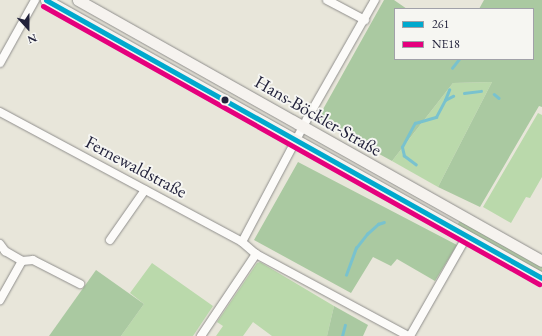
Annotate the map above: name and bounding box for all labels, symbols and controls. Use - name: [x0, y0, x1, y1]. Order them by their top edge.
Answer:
- north arrow: [8, 8, 48, 48]
- legend: [394, 8, 534, 60]
- text: 261: [432, 16, 449, 32]
- text: N: [26, 31, 39, 47]
- text: NE18: [432, 36, 460, 52]
- street label: Hans-Böckler-Straße: [251, 71, 385, 161]
- unlabelled marker: [220, 95, 230, 105]
- street label: Fernewaldstraße: [82, 131, 190, 203]

